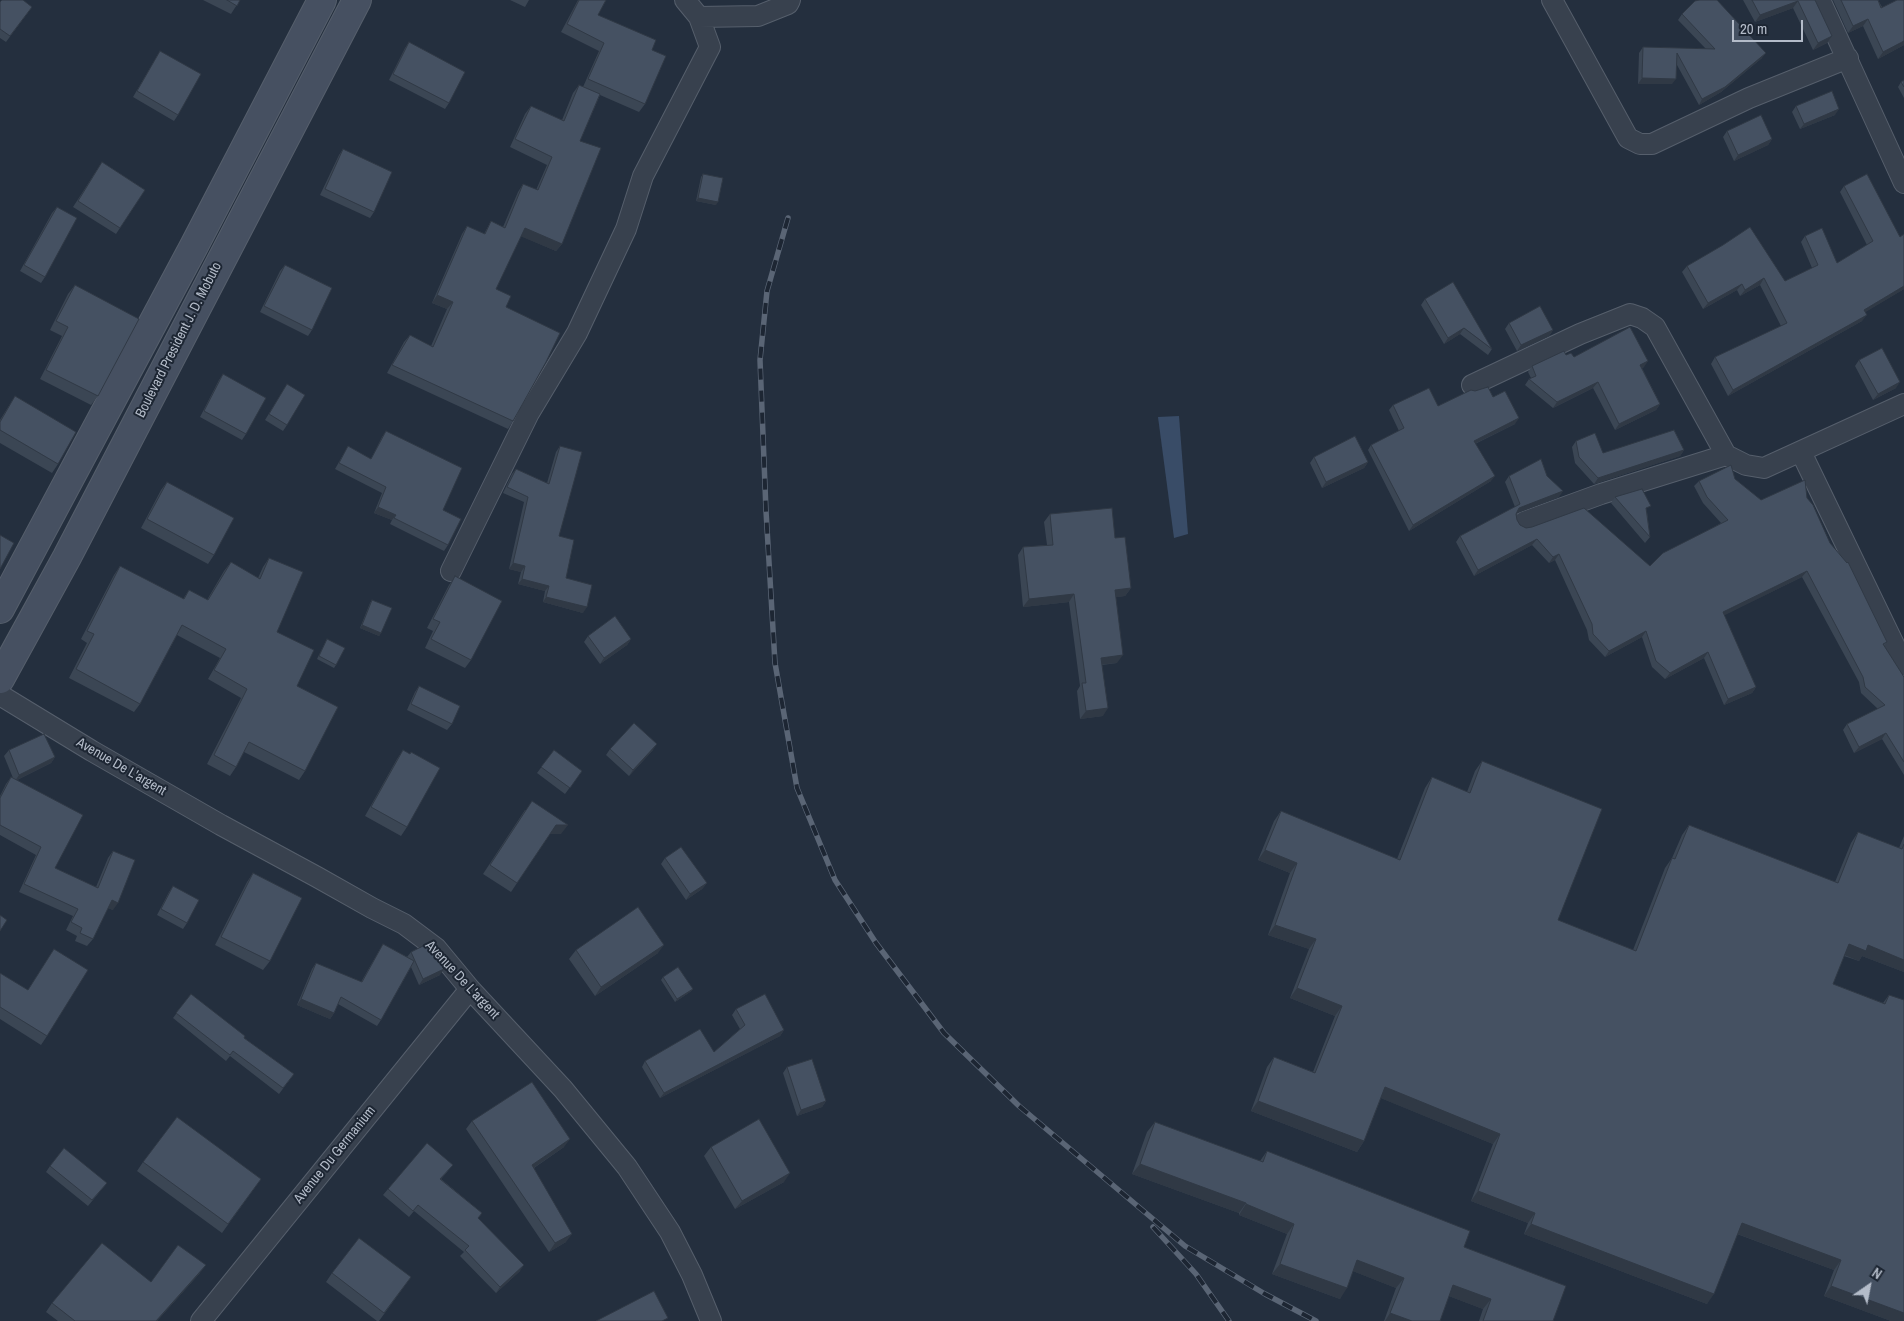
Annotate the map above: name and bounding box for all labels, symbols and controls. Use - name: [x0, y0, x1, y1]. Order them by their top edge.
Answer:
- scale bar: [1734, 10, 1805, 42]
- text: 20 m: [1740, 18, 1767, 39]
- street label: Boulevard President J. D. Mobuto: [132, 259, 226, 421]
- street label: Avenue De L'argent: [73, 734, 169, 800]
- street label: Avenue De L'argent: [421, 937, 503, 1023]
- street label: Avenue Du Germanium: [291, 1103, 379, 1207]
- north arrow: [1844, 1261, 1894, 1311]
- text: N: [1869, 1264, 1886, 1283]

